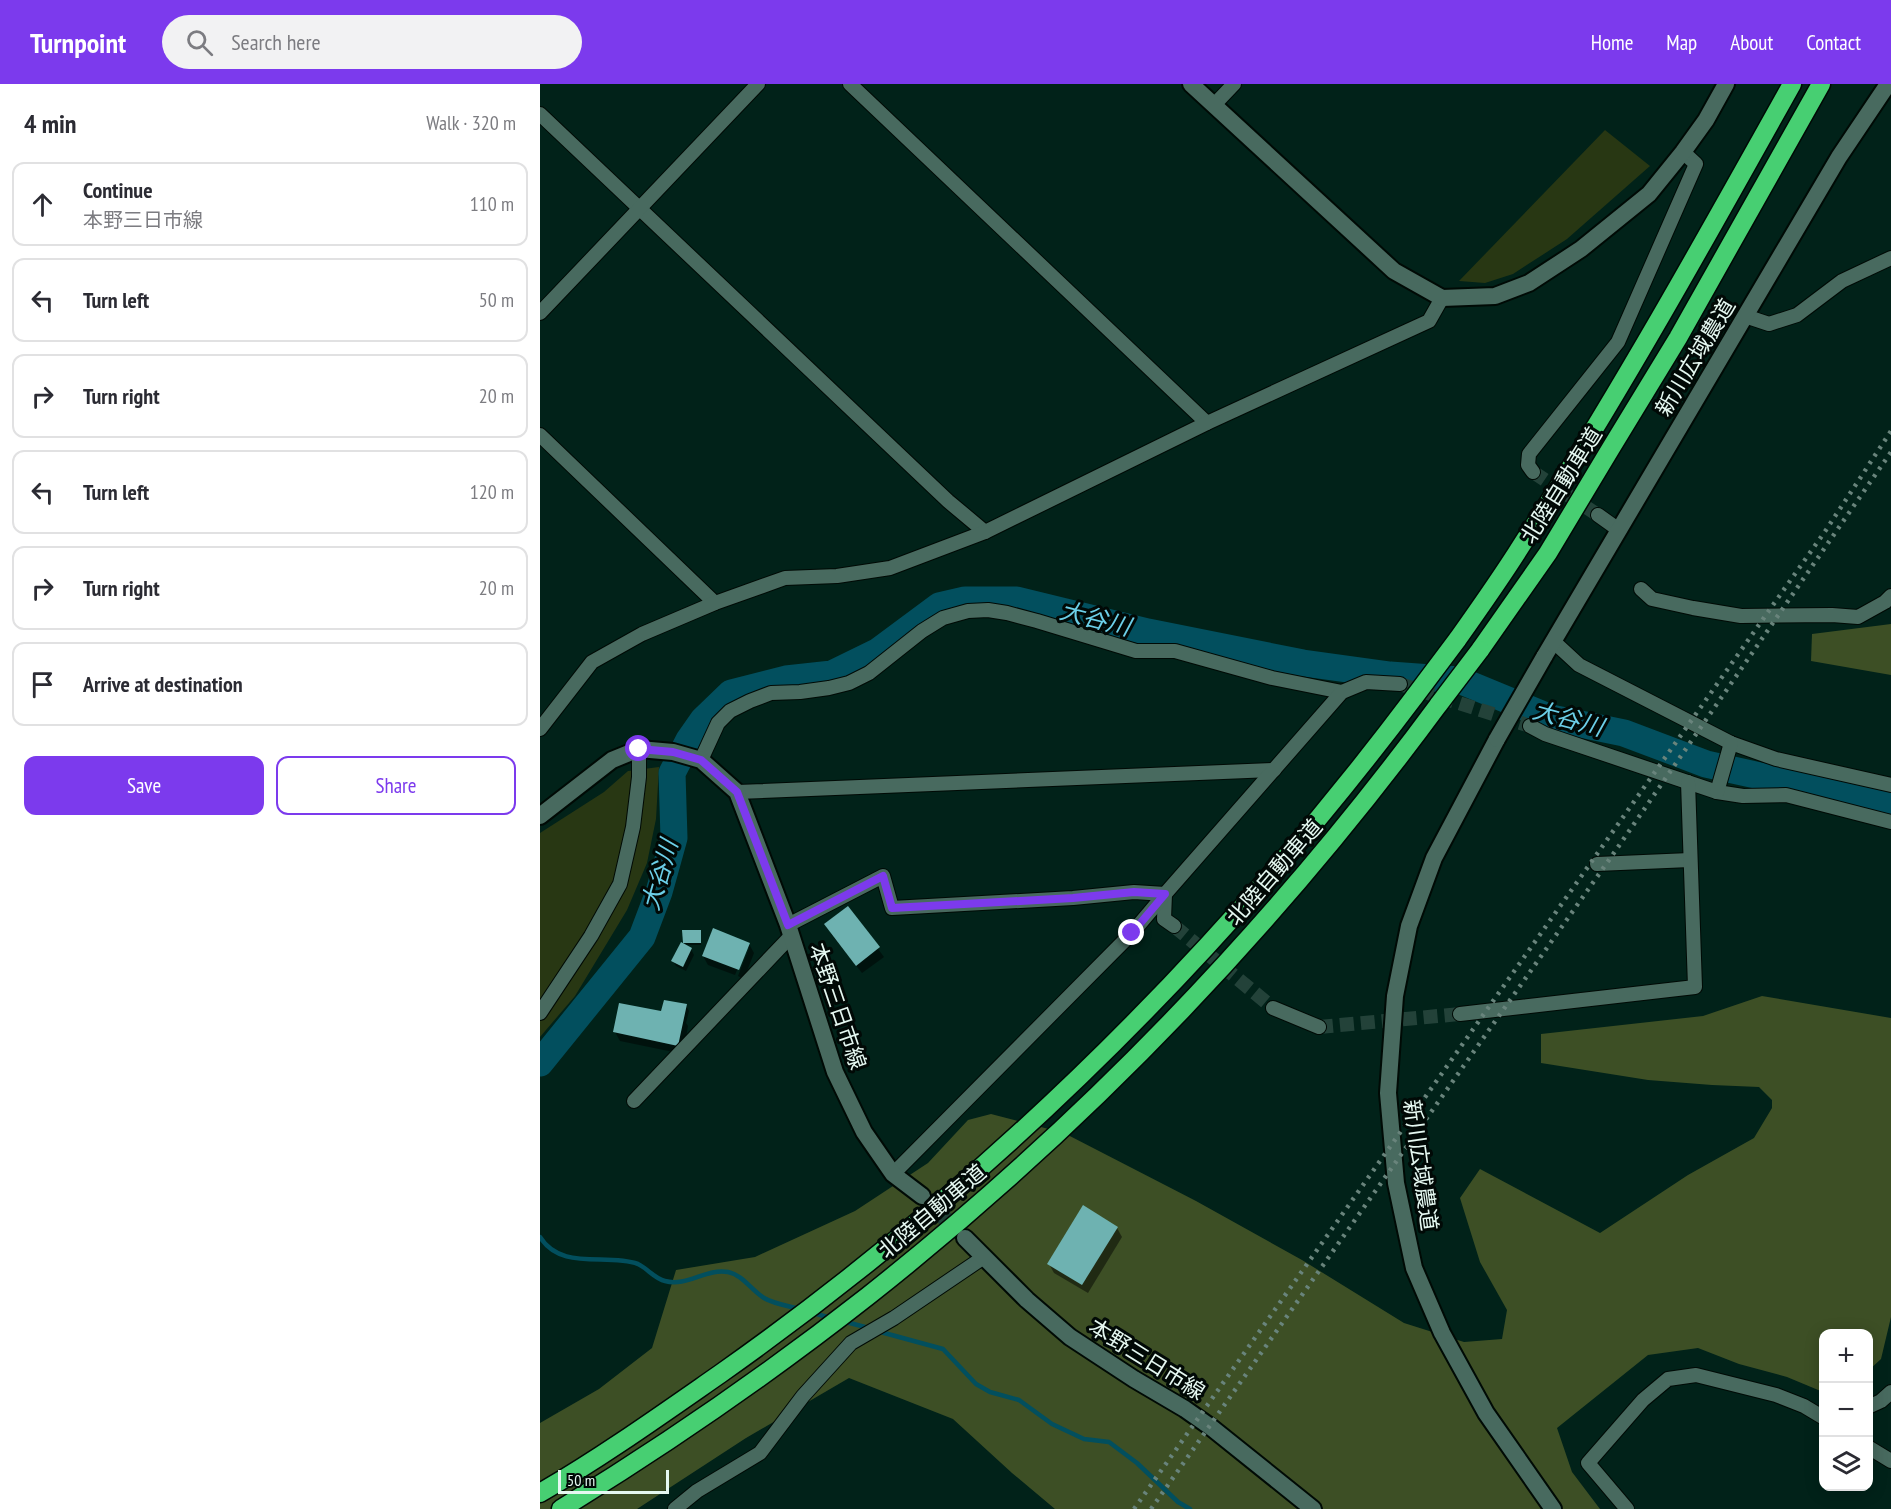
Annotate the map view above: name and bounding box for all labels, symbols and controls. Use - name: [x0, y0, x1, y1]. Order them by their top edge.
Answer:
- search box: [162, 15, 582, 69]
- text: Turnpoint: [30, 24, 126, 61]
- icon: search: [183, 26, 216, 59]
- text: Search here: [231, 28, 321, 56]
- text: Home: [1591, 29, 1633, 56]
- text: Map: [1666, 29, 1697, 56]
- text: About: [1730, 29, 1773, 56]
- text: Contact: [1806, 29, 1861, 56]
- text: 4 min: [24, 107, 77, 140]
- text: Walk · 320 m: [426, 110, 516, 136]
- text: Continue: [83, 176, 153, 204]
- icon: ahead: [26, 188, 59, 221]
- text: 110 m: [470, 191, 514, 217]
- text: 本野三日市線: [83, 207, 203, 233]
- icon: left: [26, 284, 59, 317]
- text: Turn left: [83, 286, 149, 314]
- text: 50 m: [479, 287, 514, 313]
- street label: 新川広域農道: [1649, 293, 1741, 421]
- icon: right: [26, 380, 59, 413]
- text: Turn right: [83, 382, 160, 410]
- text: 20 m: [479, 383, 514, 409]
- street label: 北陸自動車道: [1514, 422, 1608, 548]
- icon: left: [26, 476, 59, 509]
- text: Turn left: [83, 478, 149, 506]
- text: 120 m: [470, 479, 514, 505]
- icon: right: [26, 572, 59, 605]
- text: Turn right: [83, 574, 160, 602]
- text: 20 m: [479, 575, 514, 601]
- water label: 大谷川: [1056, 595, 1137, 643]
- icon: arrive: [26, 668, 59, 701]
- text: Arrive at destination: [83, 670, 243, 698]
- water label: 大谷川: [1529, 694, 1610, 744]
- route start: [625, 735, 651, 761]
- button: Save: [24, 756, 264, 815]
- button: Share: [276, 756, 516, 815]
- street label: 北陸自動車道: [1220, 813, 1328, 931]
- water label: 大谷川: [635, 833, 685, 914]
- route end: [1118, 919, 1144, 945]
- street label: 本野三日市線: [803, 939, 873, 1073]
- street label: 新川広域農道: [1398, 1098, 1444, 1232]
- street label: 北陸自動車道: [872, 1158, 992, 1264]
- street label: 本野三日市線: [1084, 1312, 1210, 1406]
- map controls: [1819, 1329, 1873, 1491]
- button: +: [1819, 1329, 1873, 1383]
- button: −: [1819, 1383, 1873, 1437]
- button: layers: [1819, 1437, 1873, 1491]
- scale bar: [558, 1467, 669, 1494]
- text: 50 m: [567, 1470, 595, 1490]

